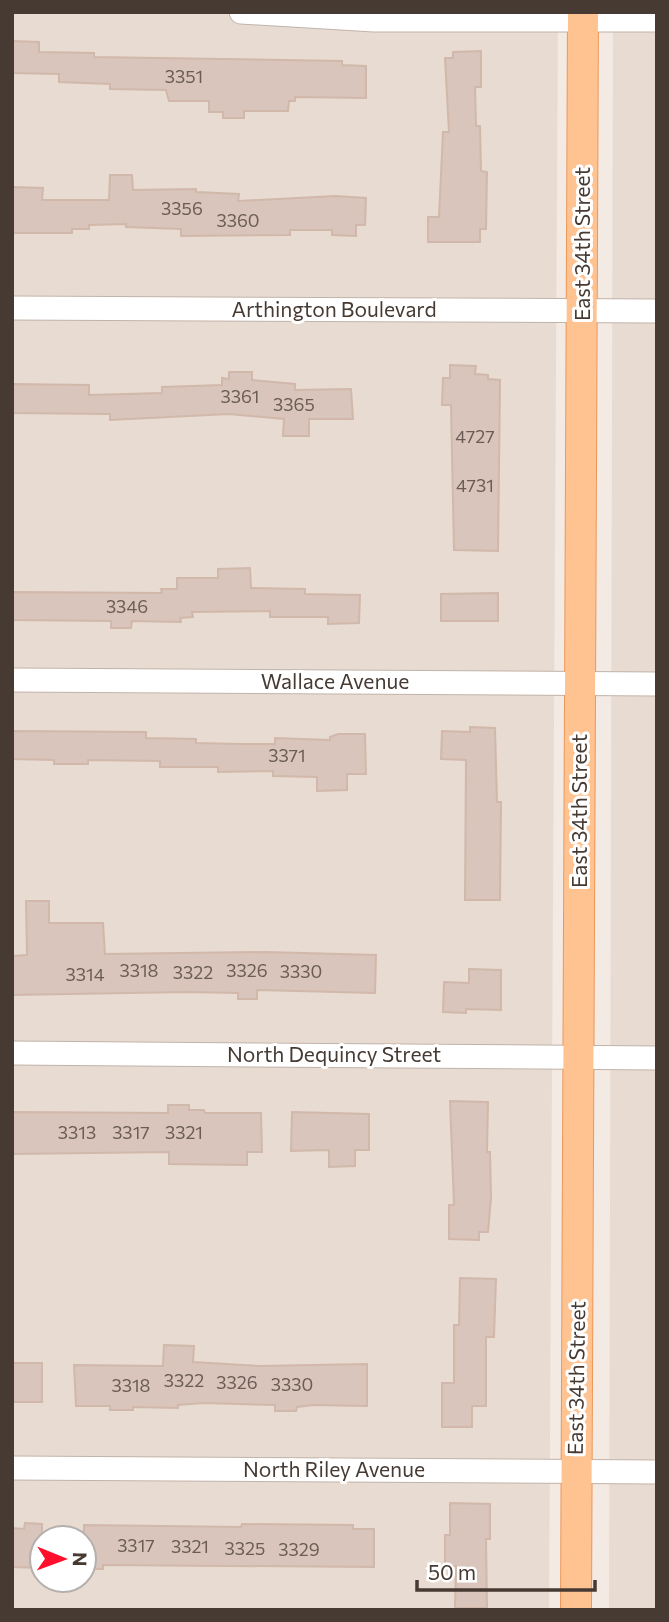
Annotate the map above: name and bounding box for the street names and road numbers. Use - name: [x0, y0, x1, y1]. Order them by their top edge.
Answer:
- street label: East 34th Street: [569, 167, 594, 321]
- street label: Arthington Boulevard: [231, 296, 437, 321]
- street label: Wallace Avenue: [261, 668, 409, 693]
- street label: East 34th Street: [566, 734, 591, 888]
- street label: North Dequincy Street: [227, 1041, 441, 1066]
- street label: East 34th Street: [562, 1301, 589, 1455]
- street label: North Riley Avenue: [243, 1456, 425, 1481]

